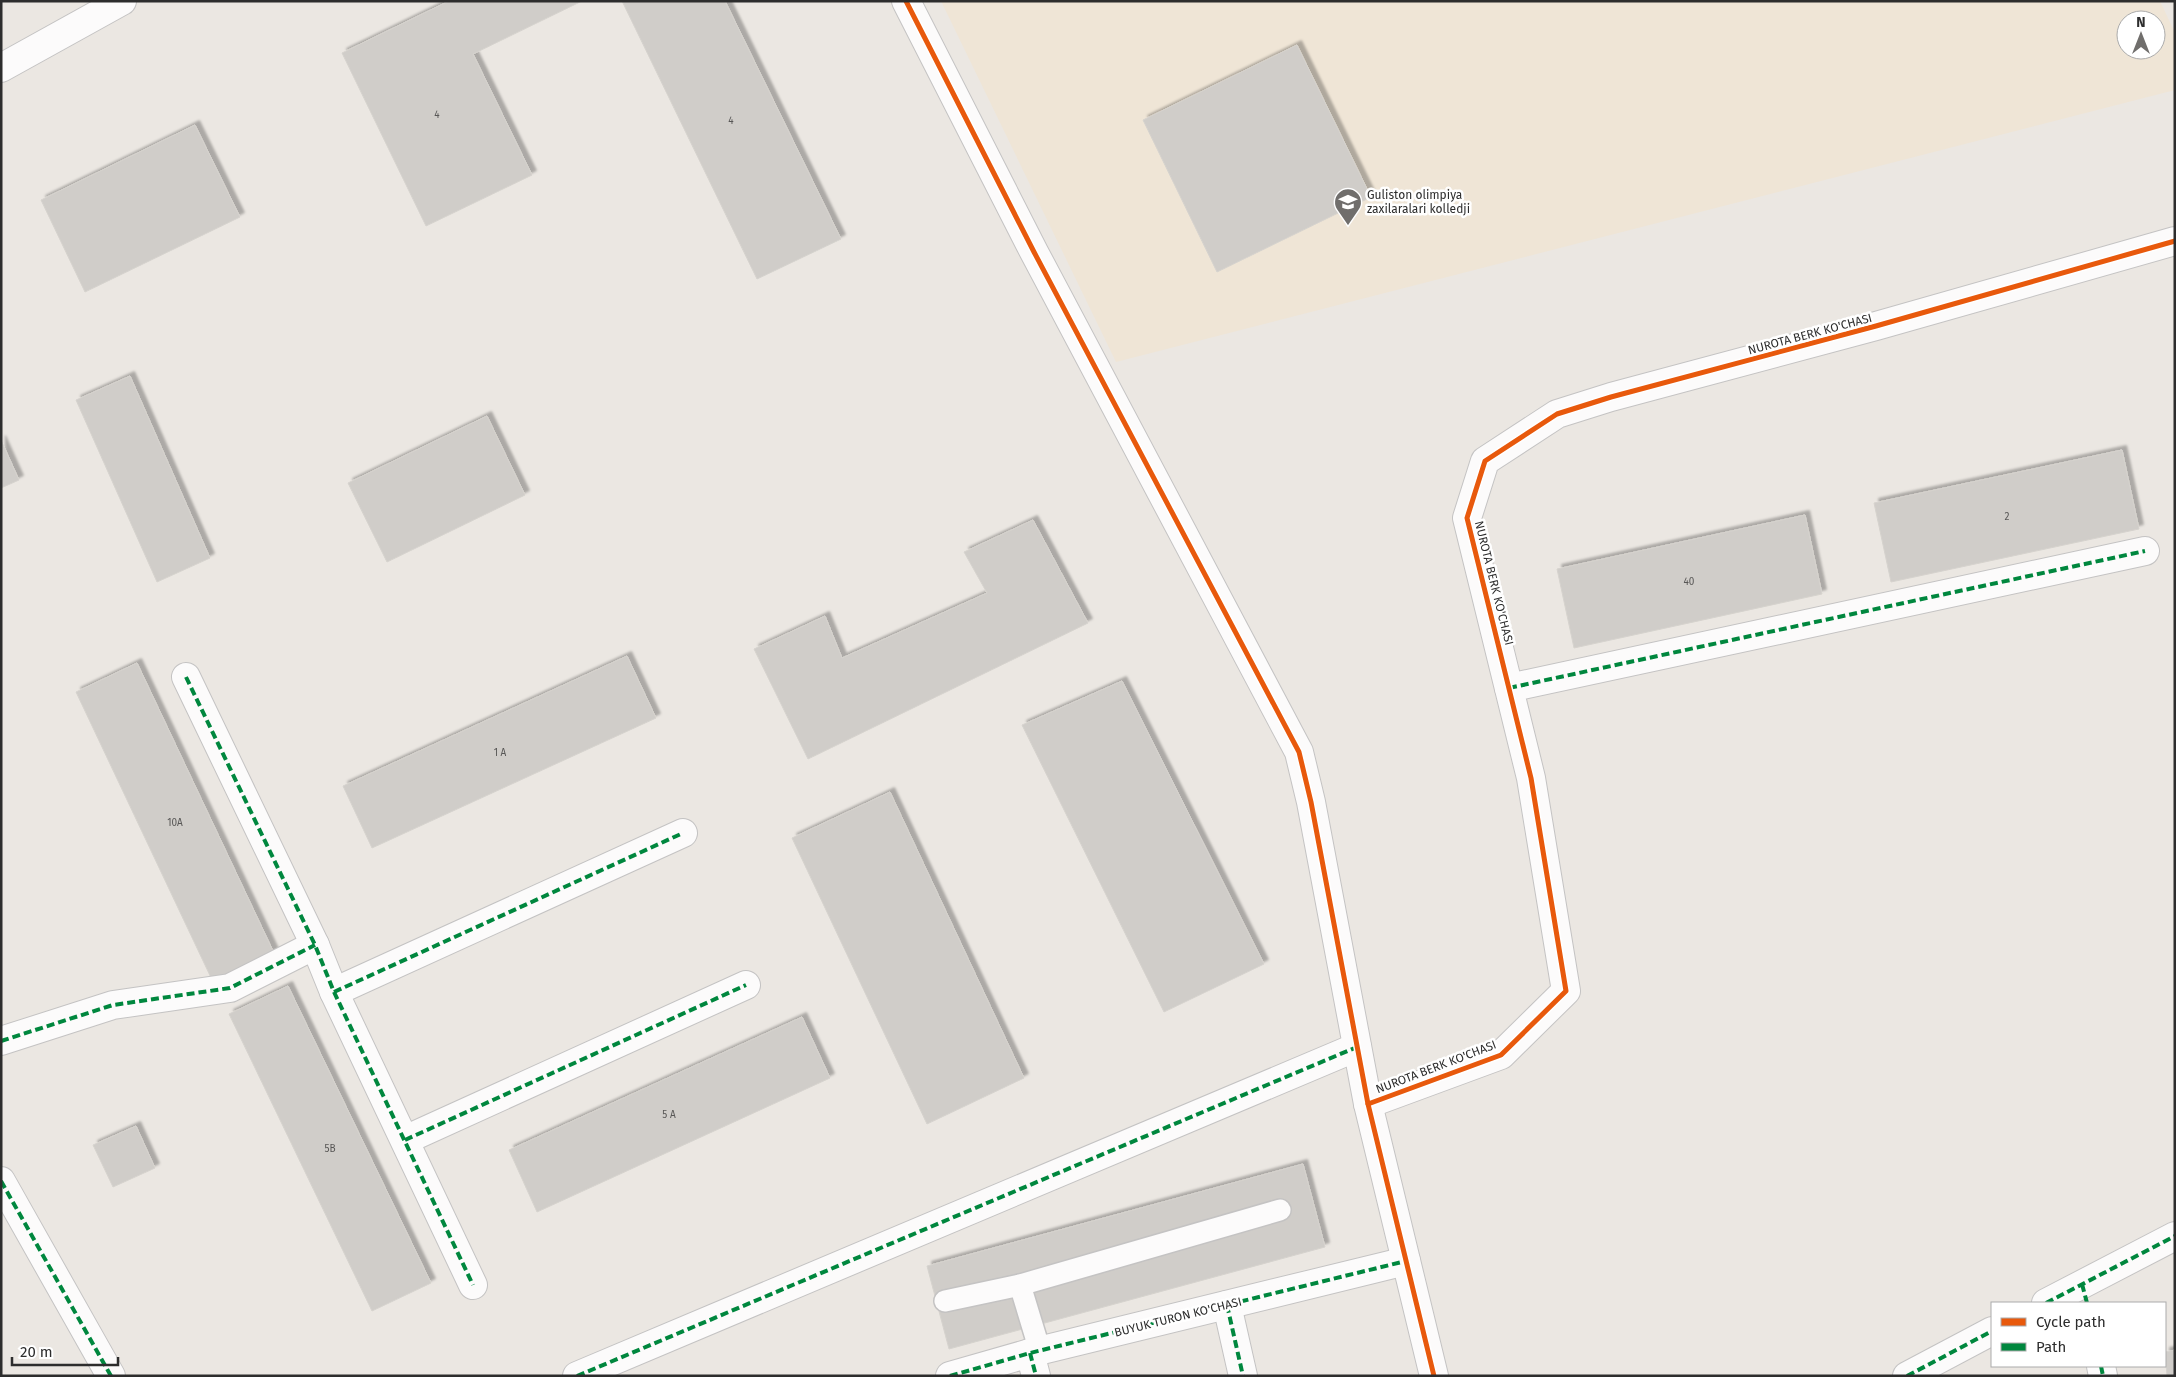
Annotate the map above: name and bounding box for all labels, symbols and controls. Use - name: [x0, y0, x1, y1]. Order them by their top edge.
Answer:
- north arrow: [2116, 10, 2166, 60]
- text: N: [2136, 14, 2146, 31]
- house number: 4: [434, 109, 440, 121]
- house number: 4: [728, 115, 734, 127]
- school or university icon: Guliston olimpiya zaxilaralari kolledji: [1333, 187, 1363, 226]
- place label: Guliston olimpiya zaxilaralari kolledji: [1367, 188, 1470, 216]
- street label: NUROTA BERK KO'CHASI: [1746, 311, 1874, 357]
- house number: 2: [2005, 511, 2010, 523]
- street label: NUROTA BERK KO'CHASI: [1472, 519, 1516, 647]
- house number: 40: [1684, 576, 1695, 588]
- house number: 1 А: [494, 747, 507, 759]
- house number: 10A: [167, 817, 183, 829]
- street label: NUROTA BERK KO'CHASI: [1374, 1038, 1498, 1096]
- house number: 5 А: [662, 1109, 676, 1121]
- house number: 5B: [324, 1143, 336, 1155]
- street label: BUYUK TURON KO'CHASI: [1113, 1294, 1243, 1340]
- legend: [1991, 1302, 2166, 1367]
- text: Cycle path: [2036, 1313, 2106, 1331]
- scale bar: [12, 1334, 119, 1366]
- text: Path: [2036, 1338, 2066, 1356]
- text: 20 m: [20, 1343, 53, 1361]

